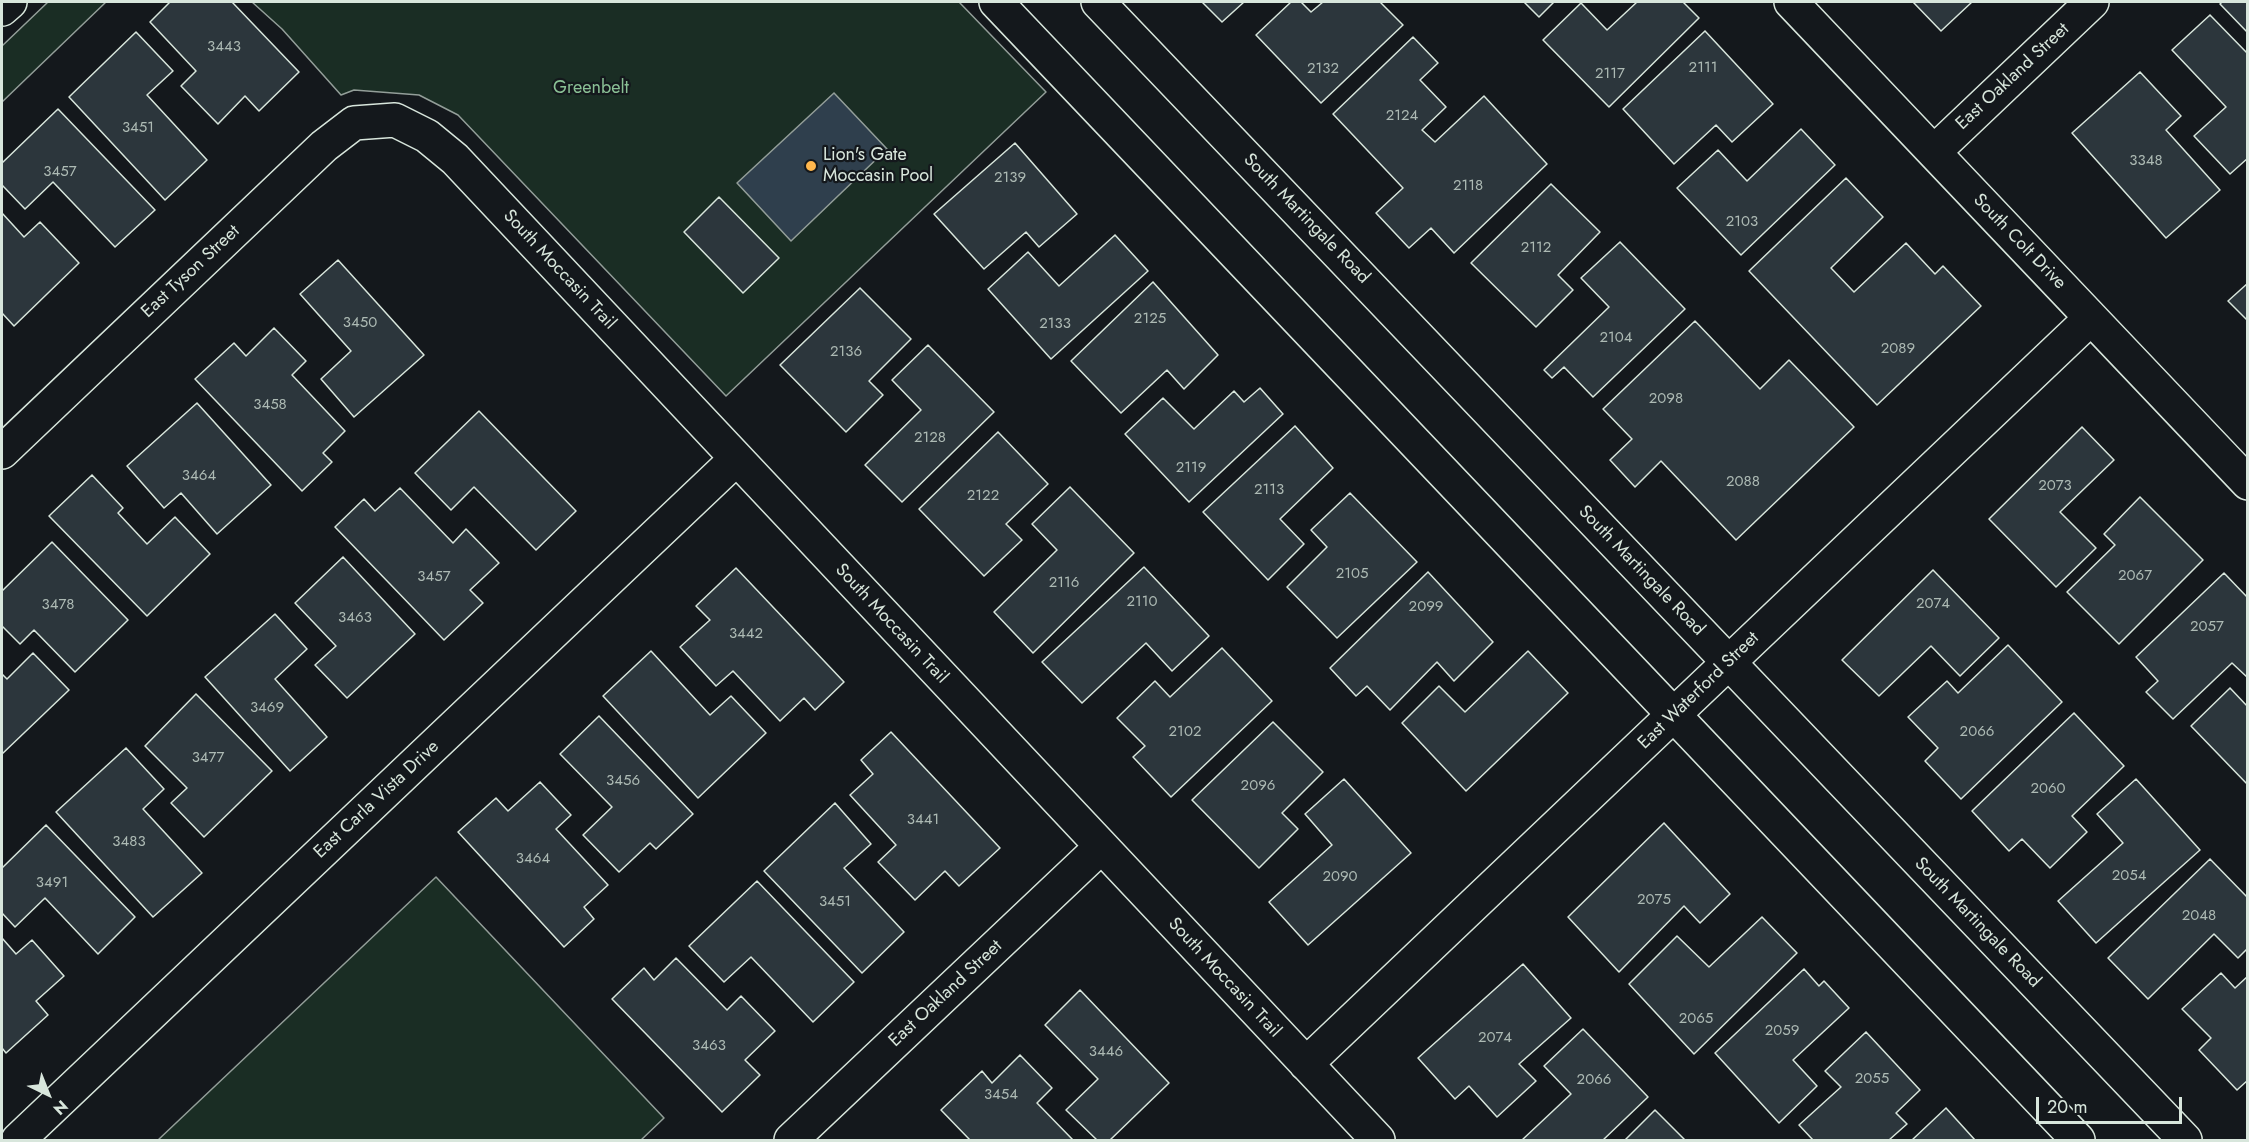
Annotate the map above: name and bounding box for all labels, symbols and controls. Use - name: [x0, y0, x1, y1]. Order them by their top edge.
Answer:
- street label: East Oakland Street: [1952, 19, 2074, 135]
- house number: 3443: [207, 38, 241, 56]
- house number: 2111: [1689, 59, 1717, 77]
- house number: 2132: [1307, 60, 1339, 78]
- house number: 2117: [1595, 65, 1625, 83]
- park label: Greenbelt: [553, 78, 629, 100]
- house number: 2124: [1386, 107, 1418, 125]
- house number: 3451: [122, 119, 154, 137]
- place label: Lion's Gate Moccasin Pool: [823, 145, 933, 188]
- street label: South Martingale Road: [1238, 149, 1374, 289]
- house number: 3348: [2129, 152, 2163, 170]
- marker: Lion's Gate Moccasin Pool: [804, 159, 818, 173]
- house number: 3457: [43, 163, 77, 181]
- house number: 2139: [994, 169, 1026, 187]
- house number: 2118: [1453, 177, 1483, 195]
- street label: South Colt Drive: [1968, 190, 2070, 294]
- street label: South Moccasin Trail: [498, 206, 620, 334]
- house number: 2103: [1726, 213, 1758, 231]
- street label: East Tyson Street: [137, 221, 245, 323]
- house number: 2112: [1521, 239, 1551, 257]
- house number: 2125: [1134, 310, 1166, 328]
- house number: 3450: [343, 314, 377, 332]
- house number: 2133: [1039, 315, 1071, 333]
- house number: 2104: [1599, 329, 1633, 347]
- house number: 2089: [1881, 340, 1915, 358]
- house number: 2136: [830, 343, 862, 361]
- house number: 2098: [1649, 390, 1683, 408]
- house number: 3458: [253, 396, 287, 414]
- house number: 2128: [914, 429, 946, 447]
- house number: 2119: [1176, 459, 1206, 477]
- house number: 3464: [182, 467, 216, 485]
- house number: 2088: [1726, 473, 1760, 491]
- house number: 2073: [2038, 477, 2072, 495]
- house number: 2113: [1254, 481, 1284, 499]
- house number: 2122: [967, 487, 999, 505]
- street label: South Martingale Road: [1573, 501, 1709, 641]
- street label: South Moccasin Trail: [830, 560, 952, 688]
- house number: 2105: [1336, 565, 1368, 583]
- house number: 2067: [2118, 567, 2152, 585]
- house number: 3457: [417, 568, 451, 586]
- house number: 2116: [1049, 574, 1079, 592]
- house number: 2110: [1126, 593, 1158, 611]
- house number: 2074: [1916, 595, 1950, 613]
- house number: 3478: [42, 596, 74, 614]
- house number: 2099: [1409, 598, 1443, 616]
- house number: 3463: [338, 609, 372, 627]
- house number: 2057: [2190, 618, 2224, 636]
- house number: 3442: [729, 625, 763, 643]
- street label: East Waterford Street: [1634, 628, 1764, 754]
- house number: 3469: [250, 699, 284, 717]
- house number: 2102: [1169, 723, 1201, 741]
- house number: 2066: [1960, 723, 1994, 741]
- street label: East Carla Vista Drive: [310, 736, 444, 864]
- house number: 3477: [192, 749, 224, 767]
- house number: 3456: [606, 772, 640, 790]
- house number: 2096: [1241, 777, 1275, 795]
- house number: 2060: [2030, 780, 2066, 798]
- house number: 3441: [907, 811, 939, 829]
- house number: 3483: [112, 833, 146, 851]
- house number: 3464: [516, 850, 550, 868]
- street label: South Martingale Road: [1909, 853, 2045, 993]
- house number: 2054: [2112, 867, 2146, 885]
- house number: 2090: [1322, 868, 1358, 886]
- house number: 3491: [36, 874, 68, 892]
- house number: 2075: [1637, 891, 1671, 909]
- house number: 3451: [819, 893, 851, 911]
- house number: 2048: [2182, 907, 2216, 925]
- street label: South Moccasin Trail: [1163, 914, 1285, 1042]
- street label: East Oakland Street: [885, 936, 1007, 1052]
- house number: 2065: [1679, 1010, 1713, 1028]
- house number: 2059: [1765, 1022, 1799, 1040]
- house number: 2074: [1478, 1029, 1512, 1047]
- house number: 3463: [692, 1037, 726, 1055]
- house number: 3446: [1089, 1043, 1123, 1061]
- north arrow: [18, 1064, 78, 1124]
- house number: 2055: [1855, 1070, 1889, 1088]
- house number: 2066: [1577, 1071, 1611, 1089]
- scale bar: [2039, 1085, 2184, 1123]
- house number: 3454: [984, 1086, 1018, 1104]
- text: 20 m: [2047, 1094, 2087, 1120]
- text: N: [48, 1095, 73, 1120]

